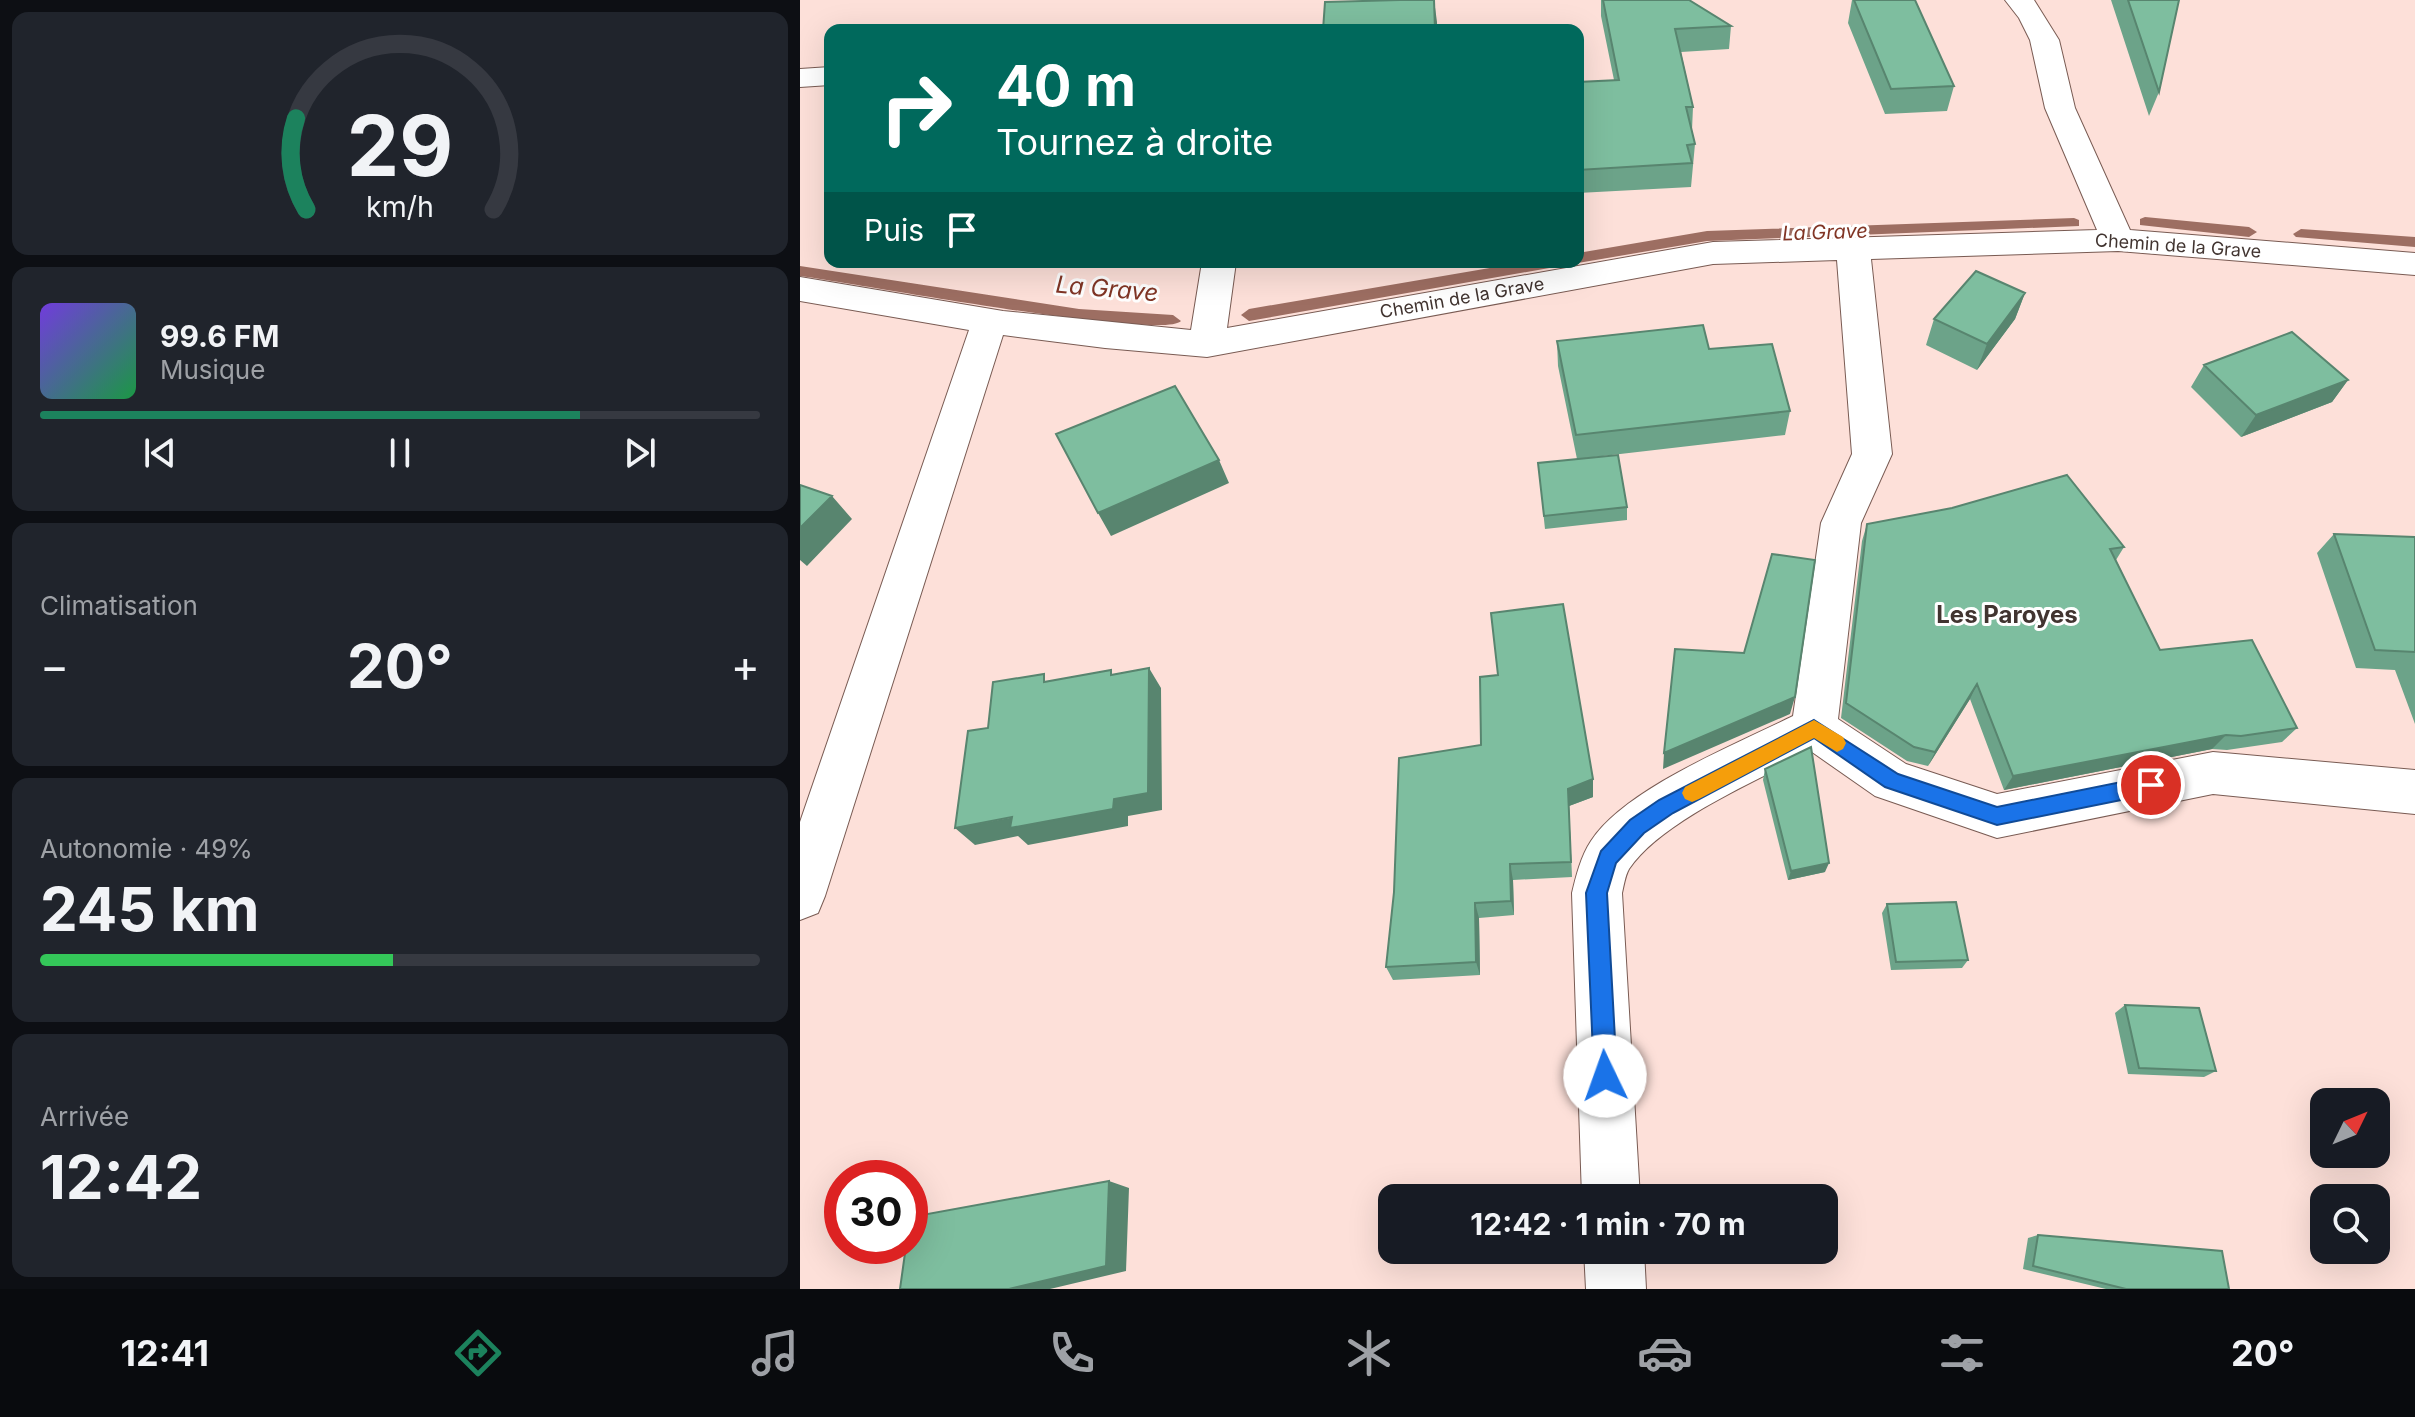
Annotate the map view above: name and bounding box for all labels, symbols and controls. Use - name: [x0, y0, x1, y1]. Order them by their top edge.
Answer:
- text: 40 m: [996, 52, 1136, 120]
- icon: right: [864, 56, 968, 160]
- text: 29: [347, 94, 453, 195]
- text: Tournez à droite: [996, 120, 1273, 164]
- text: km/h: [366, 189, 434, 224]
- icon: arrive: [940, 208, 984, 252]
- text: Puis: [864, 212, 924, 248]
- water label: La Grave: [1782, 219, 1868, 245]
- street label: Chemin de la Grave: [2094, 229, 2262, 262]
- water label: La Grave: [1055, 270, 1160, 307]
- street label: Chemin de la Grave: [1378, 273, 1546, 322]
- text: 99.6 FM: [160, 318, 279, 354]
- text: Musique: [160, 354, 265, 385]
- icon: previous: [138, 431, 182, 475]
- icon: pause: [378, 431, 422, 475]
- icon: next: [618, 431, 662, 475]
- text: Climatisation: [40, 590, 198, 621]
- district label: Les Paroyes: [1936, 600, 2078, 629]
- text: 20°: [347, 630, 453, 702]
- text: −: [40, 639, 69, 693]
- text: +: [731, 639, 760, 693]
- pin: [2117, 751, 2185, 819]
- icon: arrive: [2129, 763, 2173, 807]
- text: Autonomie · 49%: [40, 833, 253, 864]
- text: 245 km: [40, 873, 260, 945]
- position arrow: [1563, 1034, 1647, 1118]
- north arrow: [2310, 1088, 2390, 1168]
- map controls: [2310, 1088, 2390, 1264]
- text: Arrivée: [40, 1101, 129, 1132]
- text: 12:42: [40, 1141, 202, 1213]
- speed limit sign: 30: [824, 1160, 928, 1264]
- button: search: [2310, 1184, 2390, 1264]
- text: 12:42 · 1 min · 70 m: [1470, 1206, 1746, 1242]
- icon: directions: [450, 1325, 506, 1381]
- icon: music: [747, 1325, 803, 1381]
- icon: phone: [1044, 1325, 1100, 1381]
- icon: climate: [1341, 1325, 1397, 1381]
- icon: car: [1637, 1325, 1693, 1381]
- icon: filters: [1934, 1325, 1990, 1381]
- text: 12:41: [120, 1331, 209, 1375]
- text: 20°: [2231, 1331, 2295, 1375]

